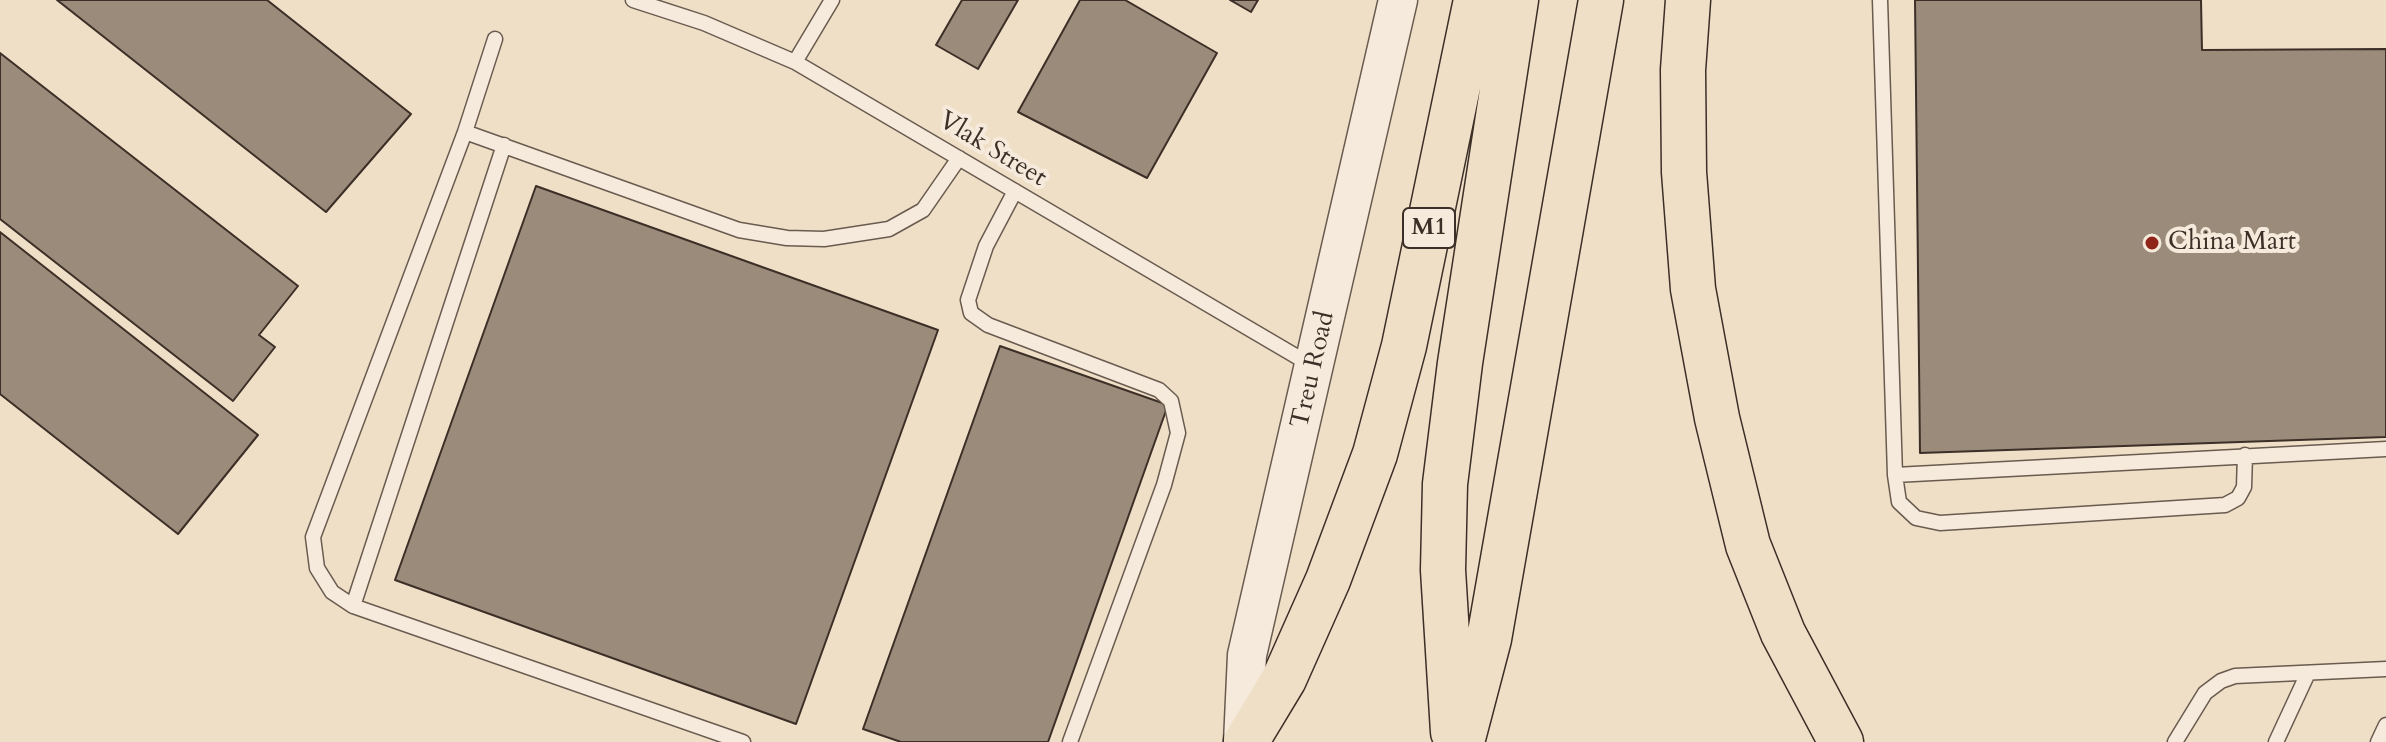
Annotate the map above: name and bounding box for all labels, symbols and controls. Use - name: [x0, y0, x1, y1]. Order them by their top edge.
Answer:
- street label: Vlak Street: [932, 106, 1052, 194]
- road number: M1: [1403, 208, 1455, 248]
- place label: China Mart: [2168, 227, 2296, 259]
- marker: China Mart: [2143, 234, 2161, 252]
- street label: Treu Road: [1285, 309, 1343, 431]

